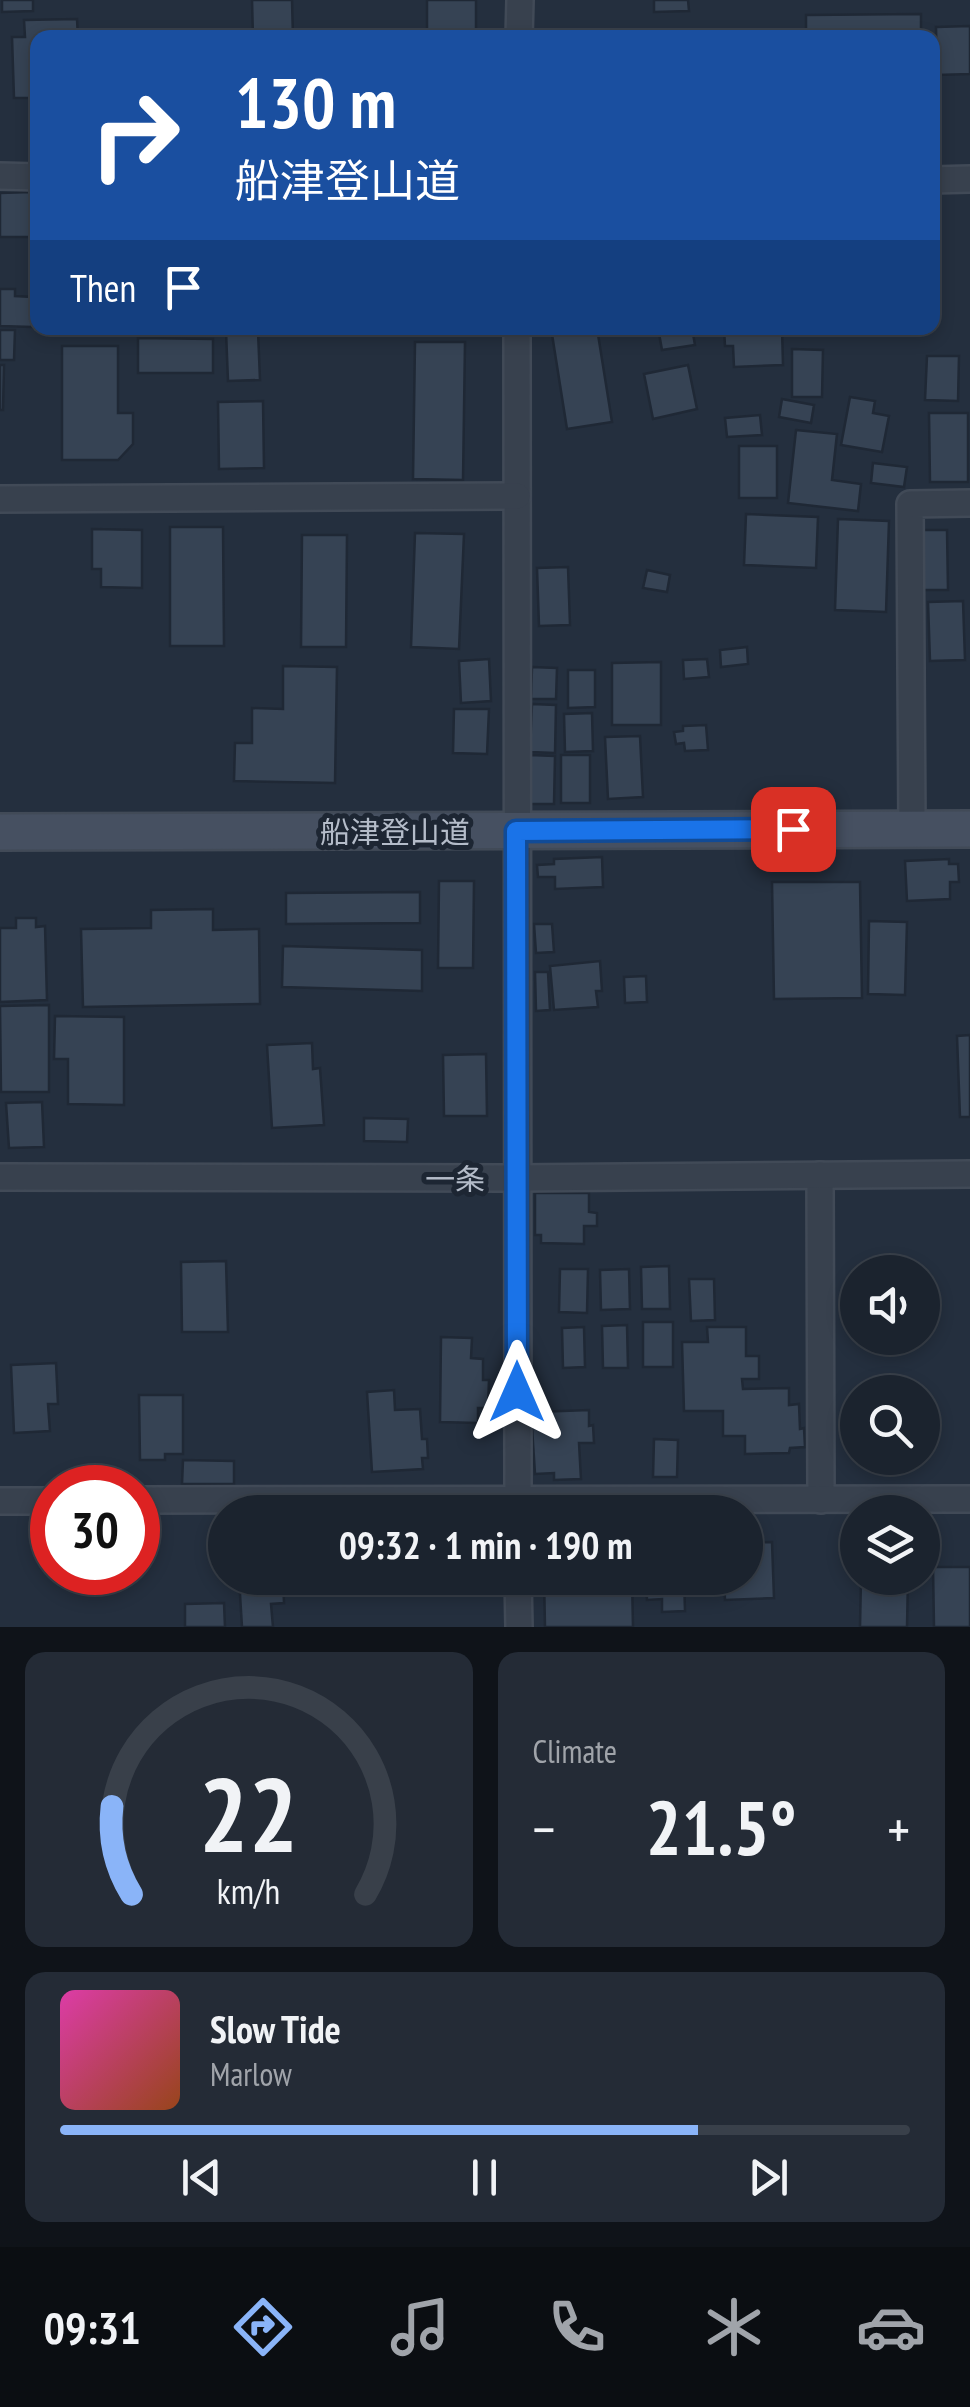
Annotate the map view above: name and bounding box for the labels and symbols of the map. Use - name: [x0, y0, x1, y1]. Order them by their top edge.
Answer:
- pin: [751, 787, 836, 872]
- street label: 船津登山道: [320, 812, 470, 851]
- street label: 一条: [425, 1159, 485, 1198]
- position arrow: [465, 1340, 569, 1444]
- speed limit sign: 30: [30, 1465, 160, 1595]

